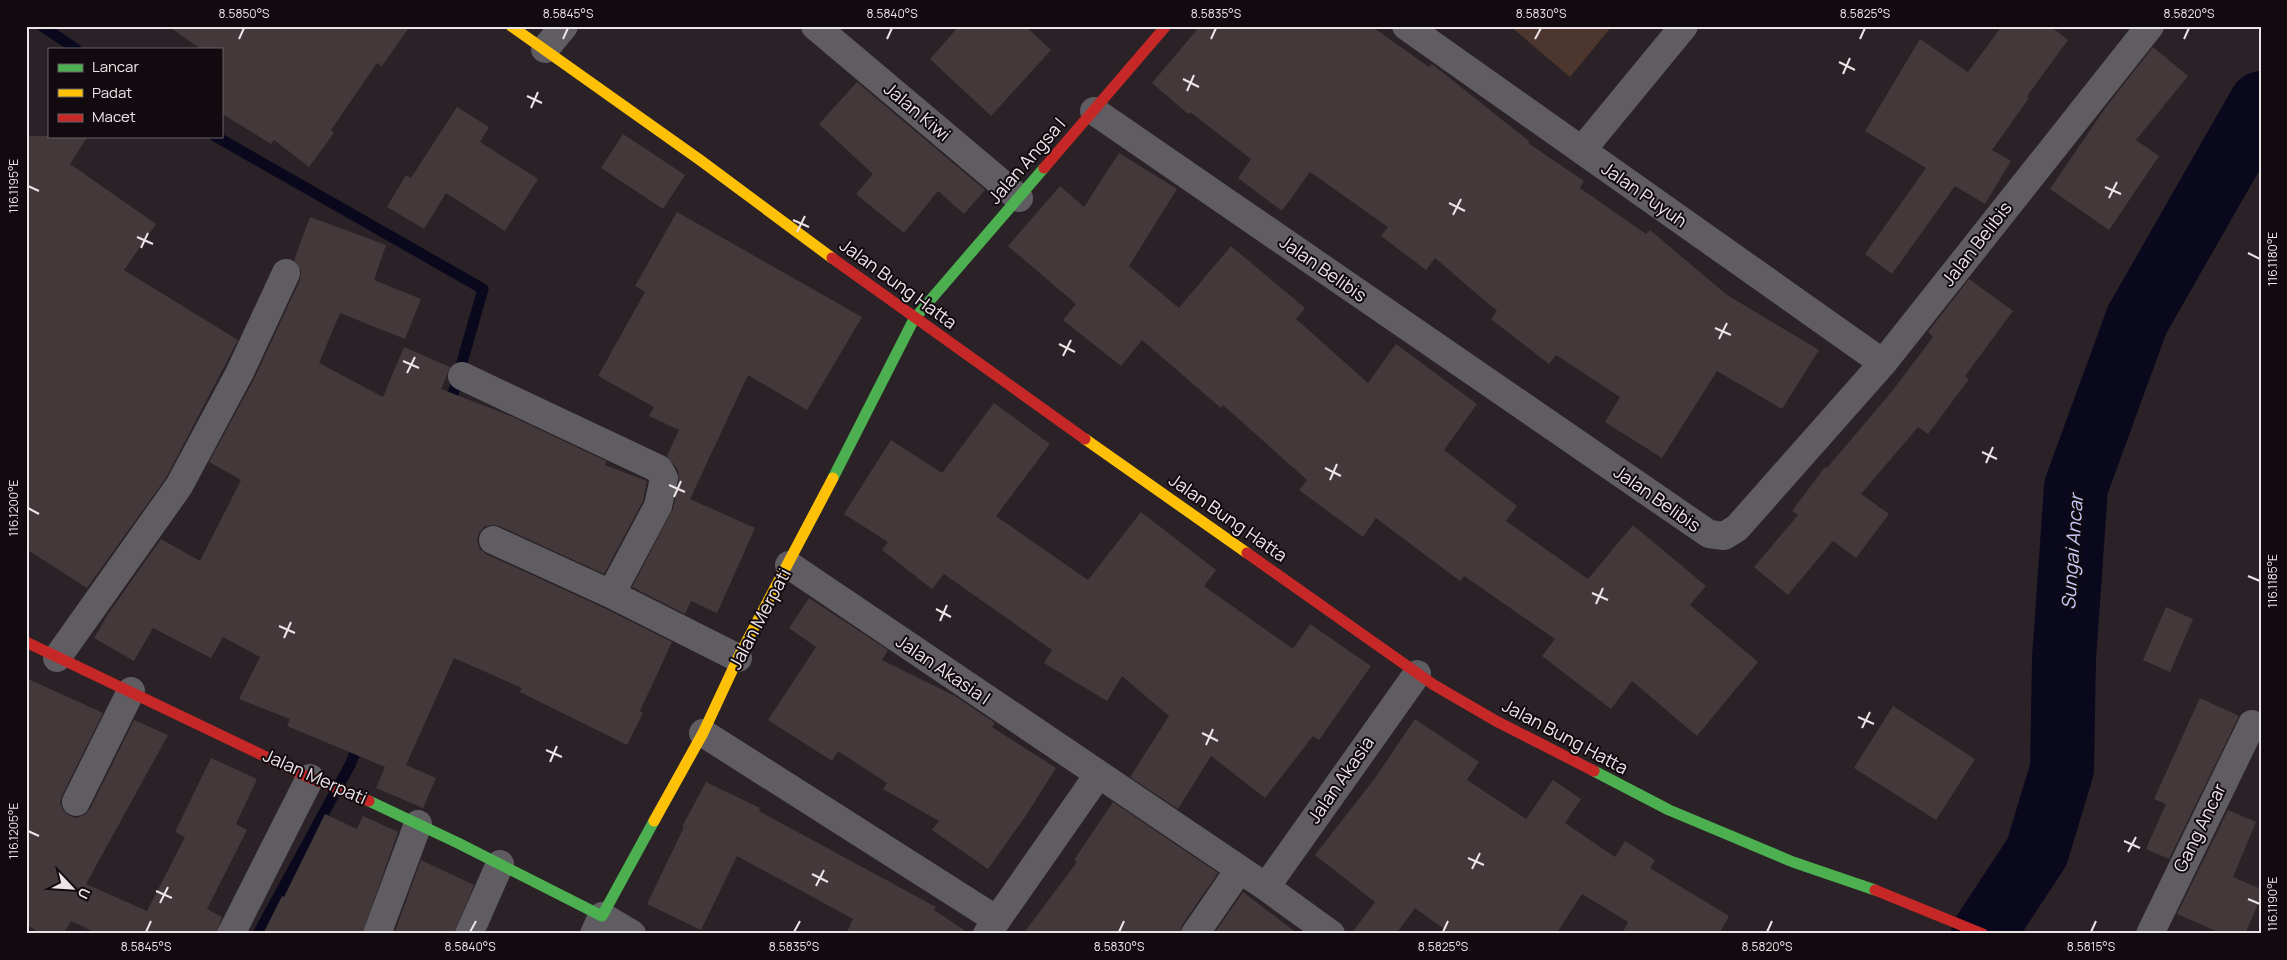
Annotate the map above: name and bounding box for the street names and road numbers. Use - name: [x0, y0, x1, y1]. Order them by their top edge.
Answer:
- street label: Jalan Kiwi: [879, 76, 956, 146]
- street label: Jalan Angsa I: [982, 112, 1070, 209]
- street label: Jalan Puyuh: [1597, 156, 1692, 232]
- street label: Jalan Belibis: [1936, 196, 2017, 291]
- street label: Jalan Belibis: [1275, 229, 1372, 307]
- street label: Jalan Bung Hatta: [835, 233, 962, 334]
- street label: Jalan Belibis: [1609, 459, 1706, 537]
- street label: Jalan Bung Hatta: [1165, 467, 1292, 567]
- street label: Jalan Merpati: [722, 564, 796, 673]
- street label: Jalan Akasia I: [892, 629, 995, 709]
- street label: Jalan Bung Hatta: [1498, 693, 1633, 779]
- street label: Jalan Akasia: [1301, 731, 1379, 828]
- street label: Jalan Merpati: [260, 743, 371, 810]
- street label: Gang Ancar: [2167, 779, 2231, 876]

